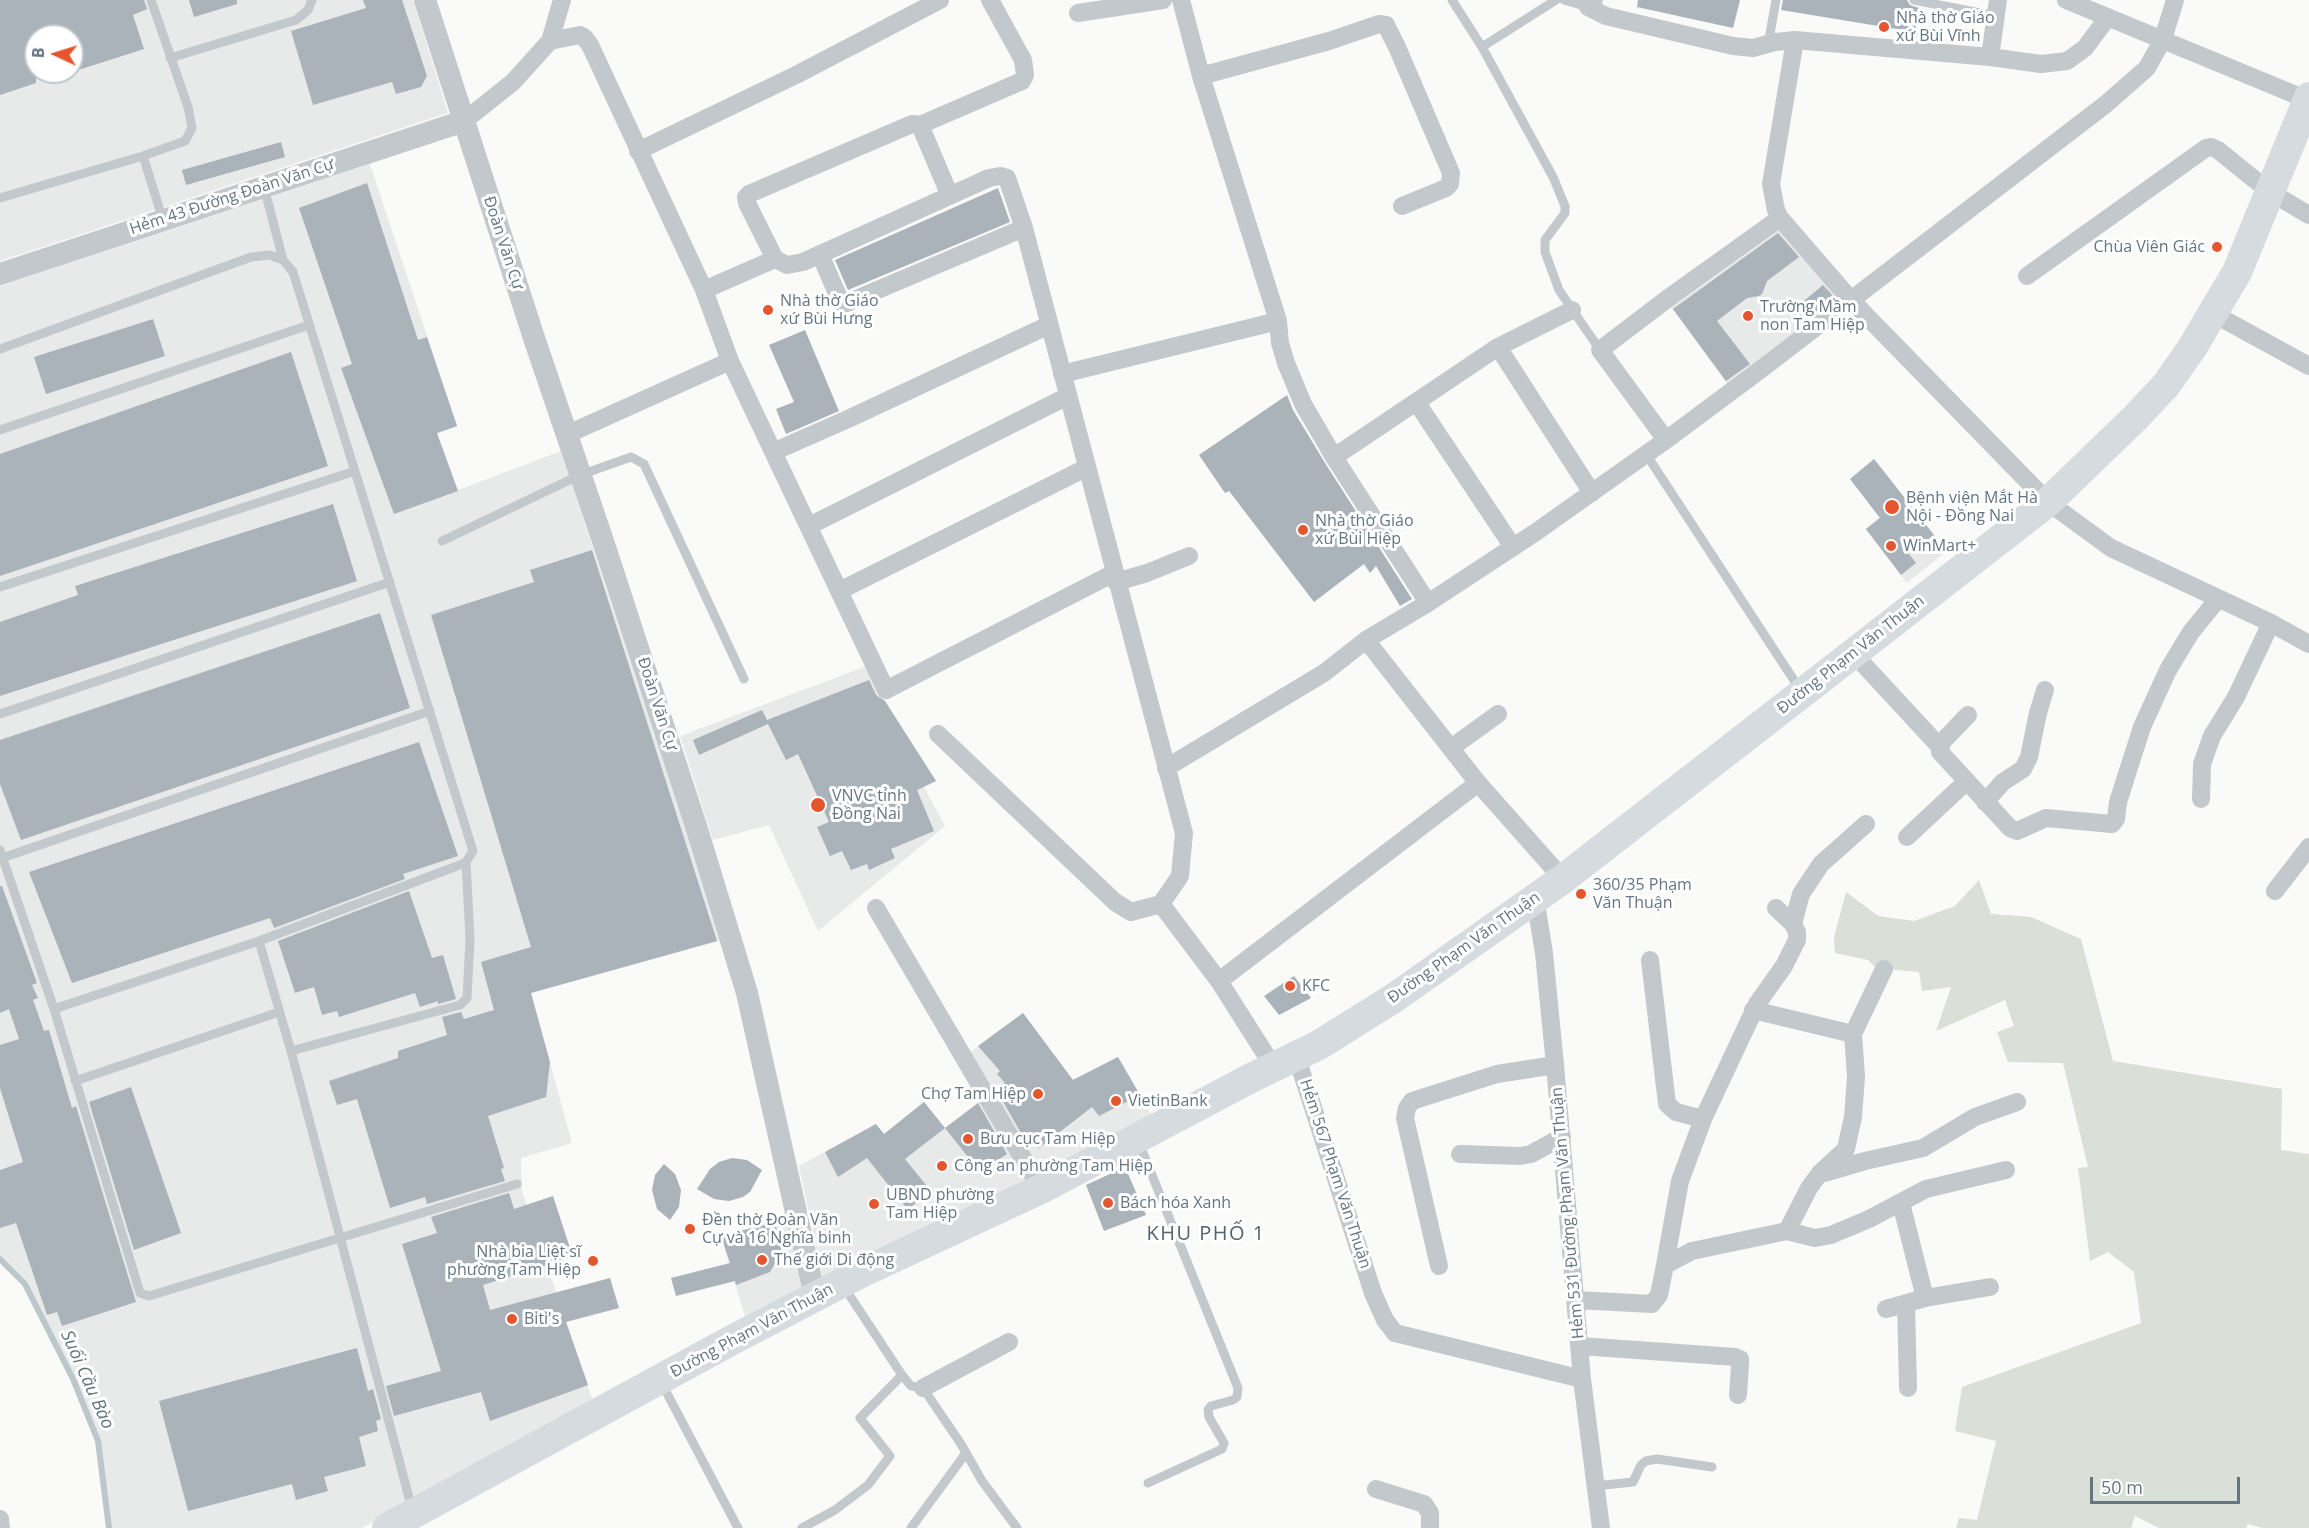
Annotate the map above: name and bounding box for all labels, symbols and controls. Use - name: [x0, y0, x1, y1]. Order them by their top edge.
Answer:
- place label: Nhà thờ Giáo xứ Bùi Vĩnh: [1896, 8, 1995, 46]
- marker: Nhà thờ Giáo xứ Bùi Vĩnh: [1877, 20, 1891, 34]
- north arrow: [24, 24, 84, 84]
- text: B: [27, 47, 49, 59]
- street label: Hẻm 43 Đường Đoàn Văn Cự: [127, 155, 337, 239]
- street label: Đoàn Văn Cự: [479, 194, 527, 292]
- place label: Chùa Viên Giác: [2093, 237, 2205, 257]
- marker: Chùa Viên Giác: [2210, 240, 2224, 254]
- place label: Nhà thờ Giáo xứ Bùi Hưng: [780, 291, 879, 329]
- place label: Trường Mầm non Tam Hiệp: [1760, 297, 1865, 335]
- marker: Nhà thờ Giáo xứ Bùi Hưng: [761, 303, 775, 317]
- marker: Trường Mầm non Tam Hiệp: [1741, 309, 1755, 323]
- place label: Bệnh viện Mắt Hà Nội - Đồng Nai: [1906, 488, 2038, 526]
- marker: Bệnh viện Mắt Hà Nội - Đồng Nai: [1883, 498, 1901, 516]
- place label: Nhà thờ Giáo xứ Bùi Hiệp: [1315, 511, 1414, 549]
- marker: Nhà thờ Giáo xứ Bùi Hiệp: [1296, 523, 1310, 537]
- place label: WinMart+: [1903, 536, 1976, 556]
- marker: WinMart+: [1884, 539, 1898, 553]
- street label: Đường Phạm Văn Thuận: [1774, 592, 1928, 718]
- street label: Đoàn Văn Cự: [633, 655, 681, 753]
- place label: VNVC tỉnh Đồng Nai: [832, 786, 907, 824]
- marker: VNVC tỉnh Đồng Nai: [809, 796, 827, 814]
- place label: 360/35 Phạm Văn Thuận: [1593, 875, 1692, 913]
- marker: 360/35 Phạm Văn Thuận: [1574, 887, 1588, 901]
- street label: Đường Phạm Văn Thuận: [1384, 888, 1544, 1008]
- place label: KFC: [1302, 976, 1330, 996]
- marker: KFC: [1283, 979, 1297, 993]
- street label: Hẻm 567 Phạm Văn Thuận: [1295, 1077, 1375, 1271]
- place label: Chợ Tam Hiệp: [921, 1084, 1026, 1104]
- street label: Hẻm 531 Đường Phạm Văn Thuận: [1547, 1086, 1589, 1340]
- marker: Chợ Tam Hiệp: [1031, 1087, 1045, 1101]
- place label: VietinBank: [1128, 1091, 1208, 1111]
- marker: VietinBank: [1109, 1094, 1123, 1108]
- place label: Bưu cục Tam Hiệp: [980, 1129, 1115, 1149]
- marker: Bưu cục Tam Hiệp: [961, 1132, 975, 1146]
- place label: Công an phường Tam Hiệp: [954, 1156, 1153, 1176]
- marker: Công an phường Tam Hiệp: [935, 1159, 949, 1173]
- place label: UBND phường Tam Hiệp: [886, 1185, 994, 1223]
- place label: Bách hóa Xanh: [1120, 1193, 1231, 1213]
- marker: Bách hóa Xanh: [1101, 1196, 1115, 1210]
- marker: UBND phường Tam Hiệp: [867, 1197, 881, 1211]
- place label: Đền thờ Đoàn Văn Cự và 16 Nghĩa binh: [702, 1210, 851, 1248]
- marker: Đền thờ Đoàn Văn Cự và 16 Nghĩa binh: [683, 1222, 697, 1236]
- district label: KHU PHỐ 1: [1146, 1222, 1266, 1246]
- place label: Nhà bia Liệt sĩ phường Tam Hiệp: [447, 1242, 581, 1280]
- place label: Thế giới Di động: [774, 1250, 894, 1270]
- marker: Thế giới Di động: [755, 1253, 769, 1267]
- marker: Nhà bia Liệt sĩ phường Tam Hiệp: [586, 1254, 600, 1268]
- street label: Đường Phạm Văn Thuận: [667, 1280, 837, 1382]
- place label: Biti's: [524, 1309, 559, 1329]
- marker: Biti's: [505, 1312, 519, 1326]
- water label: Suối Cầu Bào: [56, 1327, 118, 1433]
- scale bar: [2093, 1465, 2243, 1503]
- text: 50 m: [2101, 1475, 2143, 1499]

